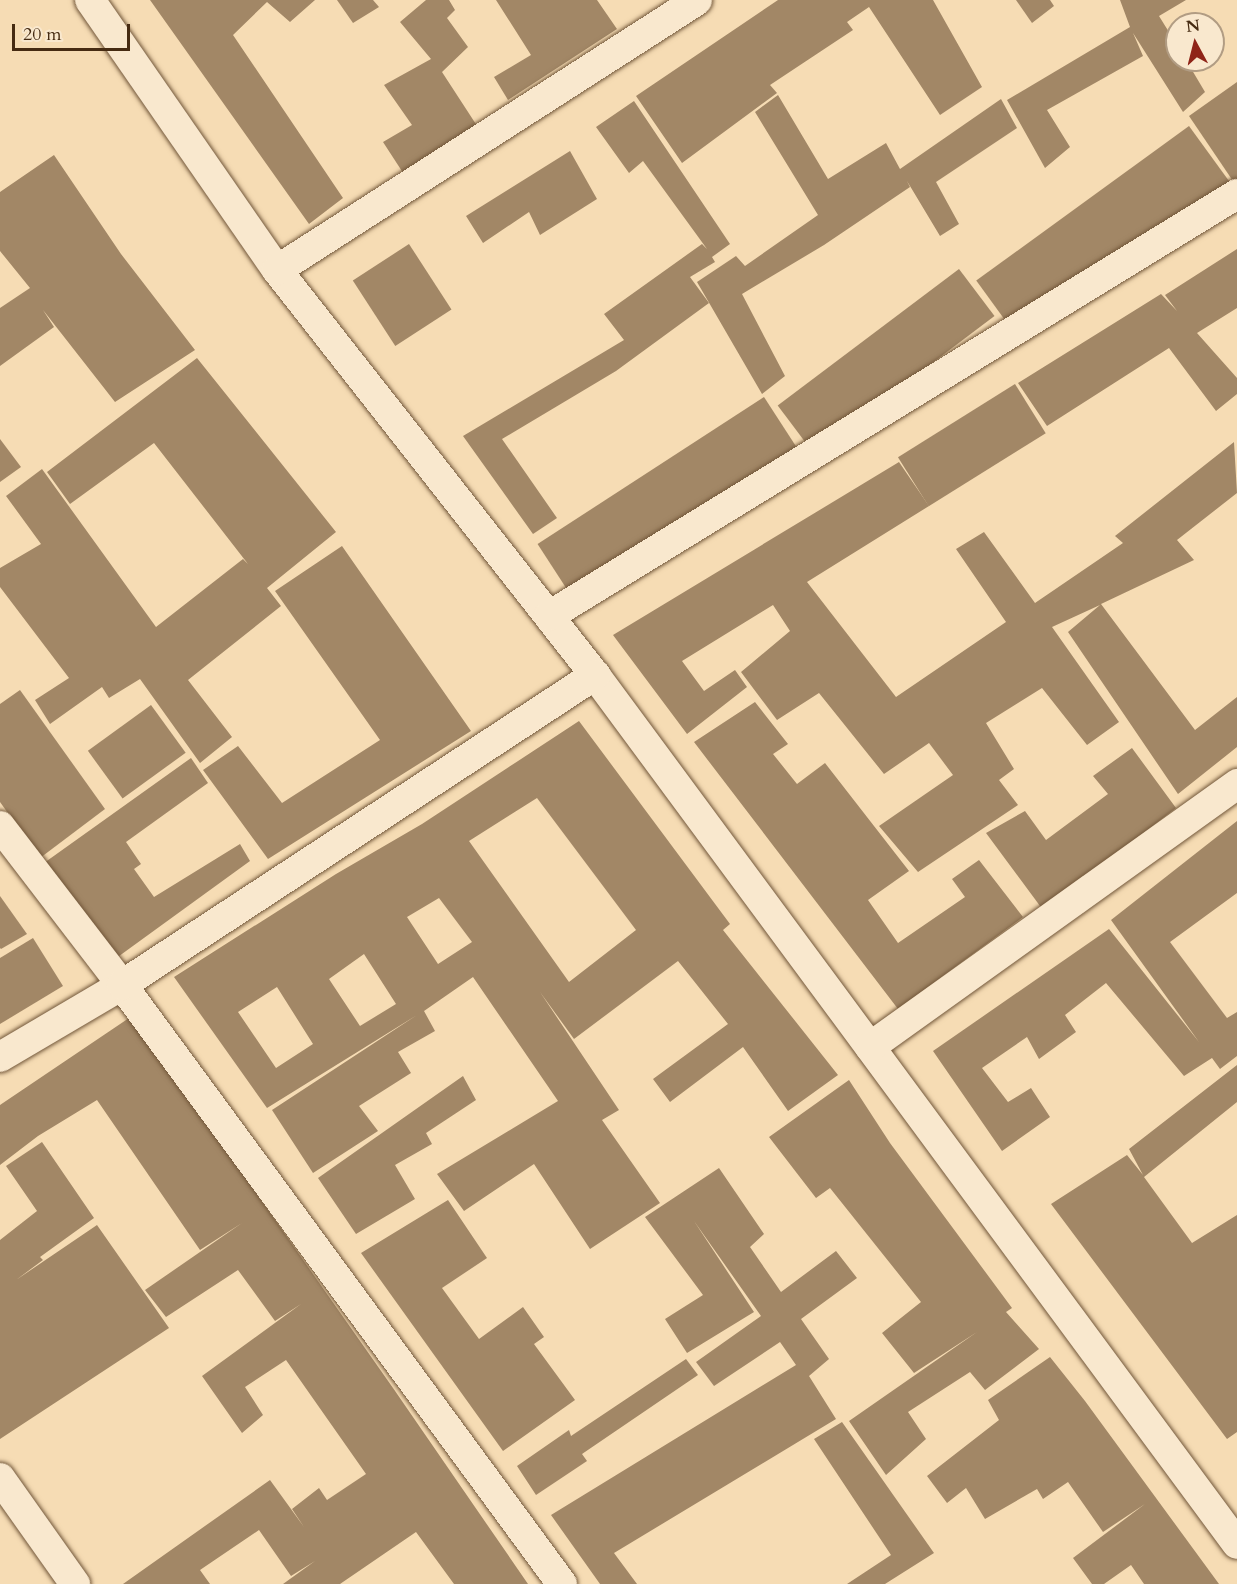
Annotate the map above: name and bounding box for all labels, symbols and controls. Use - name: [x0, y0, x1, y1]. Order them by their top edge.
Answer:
- scale bar: [15, 12, 134, 50]
- north arrow: [1165, 12, 1225, 72]
- text: N: [1185, 14, 1201, 38]
- text: 20 m: [23, 22, 62, 47]

